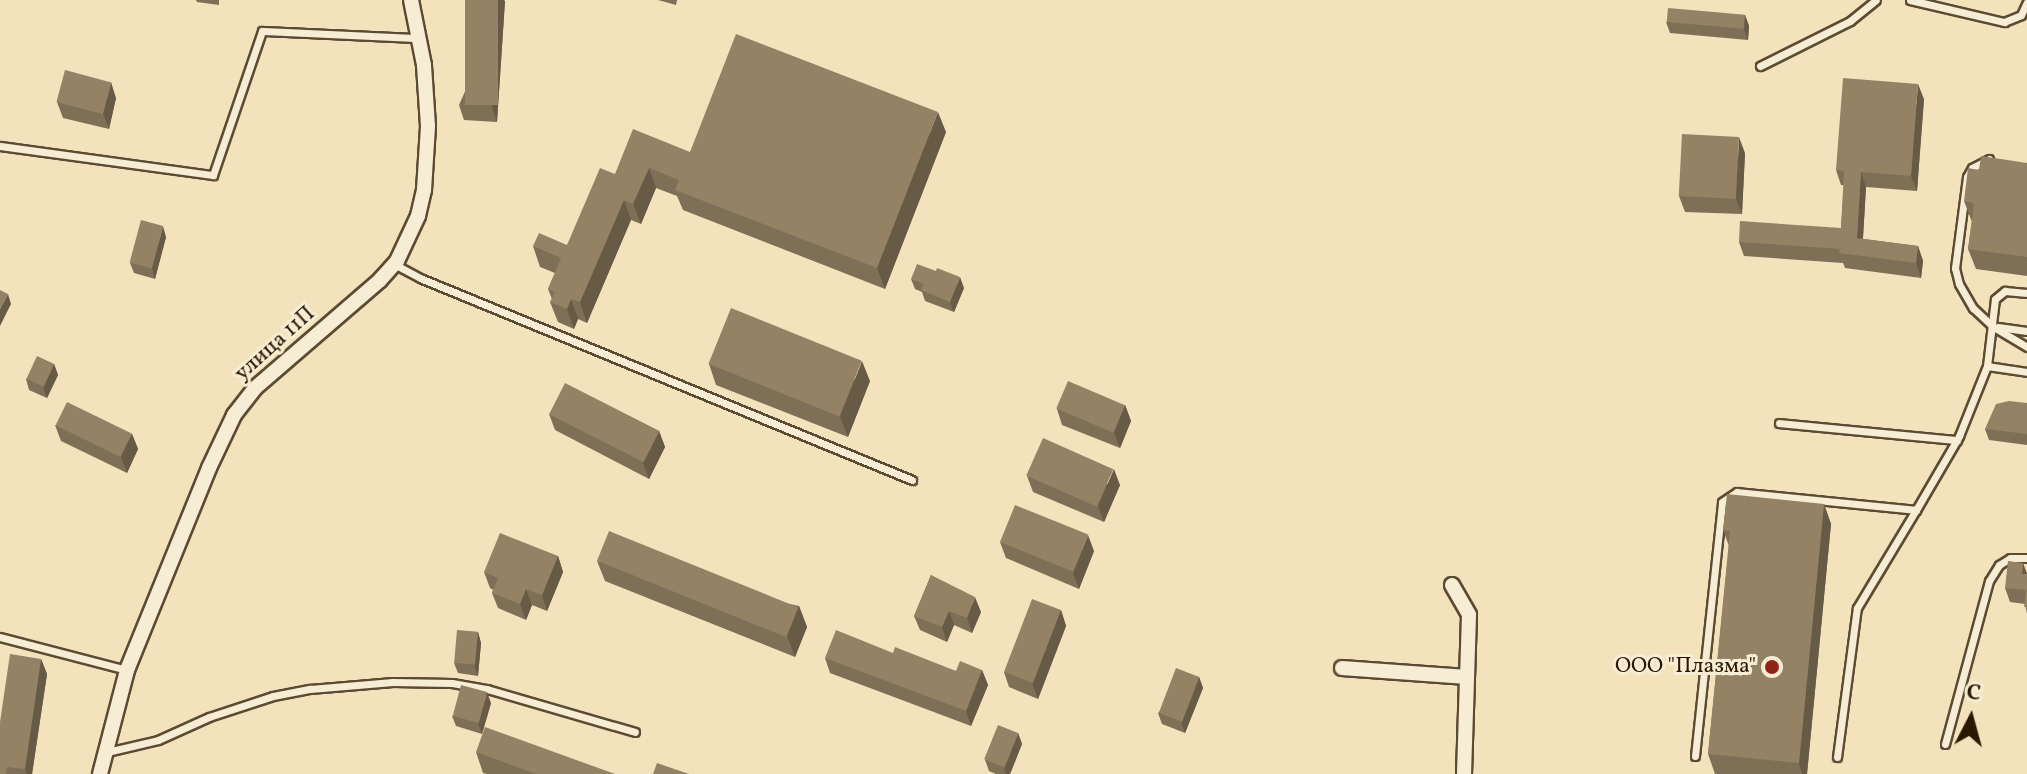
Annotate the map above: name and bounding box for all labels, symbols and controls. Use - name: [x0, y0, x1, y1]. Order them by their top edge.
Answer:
- street label: улица 11П: [229, 301, 321, 387]
- place label: ООО "Плазма": [1615, 654, 1756, 680]
- marker: ООО "Плазма": [1763, 658, 1781, 676]
- text: С: [1965, 677, 1982, 710]
- north arrow: [1931, 678, 2011, 758]

